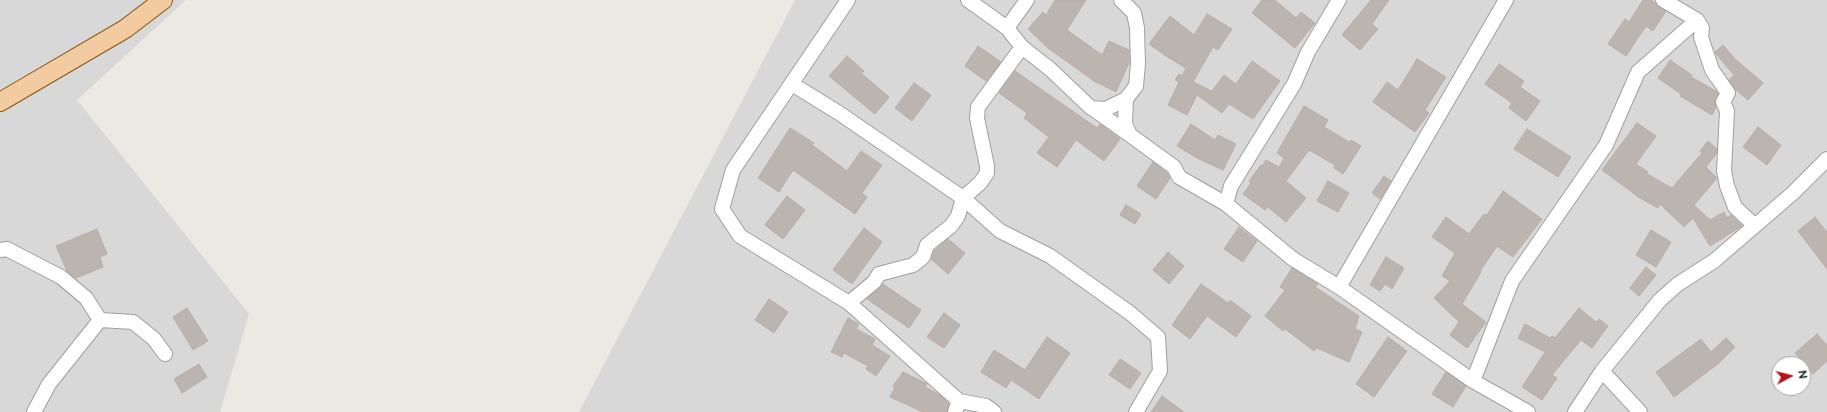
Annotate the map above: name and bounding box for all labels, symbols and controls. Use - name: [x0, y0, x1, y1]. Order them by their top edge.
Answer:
- north arrow: [1771, 356, 1811, 396]
- text: N: [1795, 370, 1809, 380]

